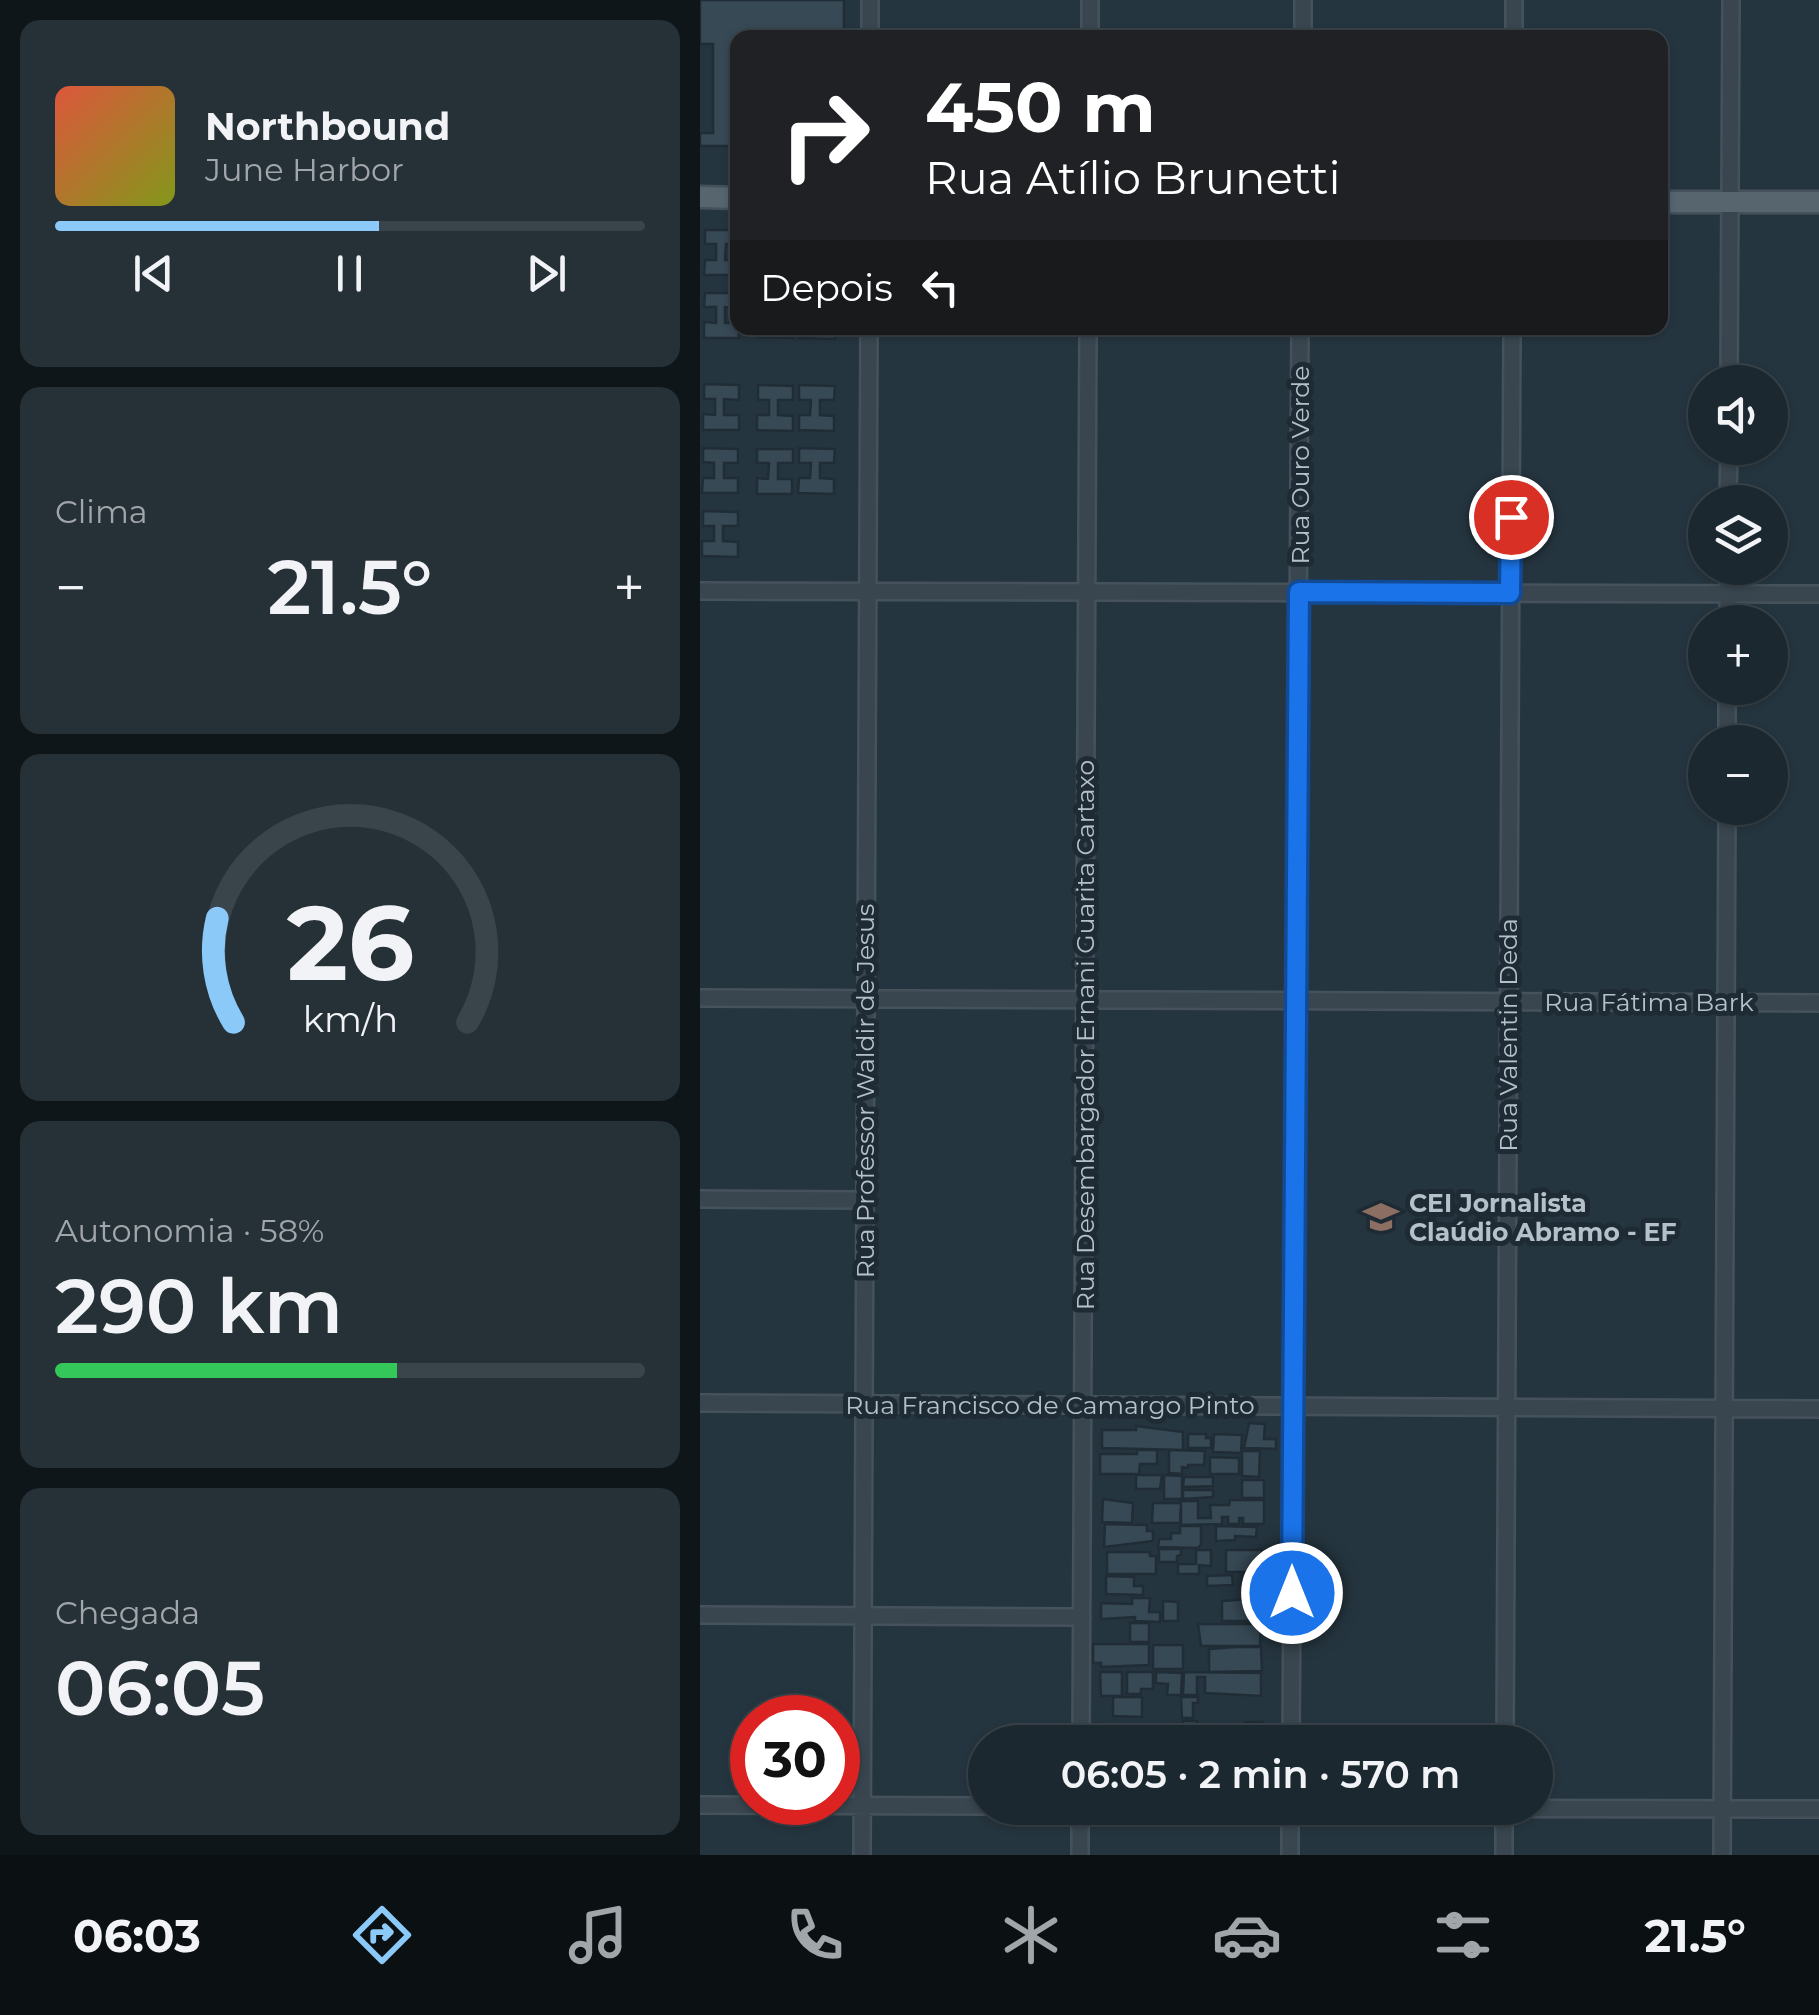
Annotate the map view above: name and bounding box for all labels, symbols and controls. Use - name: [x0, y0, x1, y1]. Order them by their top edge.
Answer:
- text: 450 m: [925, 64, 1156, 150]
- icon: right: [760, 70, 890, 200]
- text: Northbound: [205, 103, 450, 150]
- text: June Harbor: [205, 150, 404, 189]
- text: Rua Atílio Brunetti: [925, 150, 1341, 205]
- icon: previous: [126, 246, 181, 301]
- icon: pause: [322, 246, 377, 301]
- icon: next: [519, 246, 574, 301]
- icon: left: [913, 260, 968, 315]
- text: Depois: [760, 264, 893, 311]
- map controls: [1688, 365, 1788, 825]
- button: sound: [1688, 365, 1788, 465]
- street label: Rua Ouro Verde: [1285, 366, 1315, 564]
- pin: [1469, 475, 1554, 560]
- button: layers: [1688, 485, 1788, 585]
- icon: arrive: [1484, 490, 1539, 545]
- text: Clima: [55, 492, 148, 531]
- text: 21.5°: [267, 541, 433, 633]
- text: −: [55, 554, 87, 621]
- text: +: [613, 554, 645, 621]
- button: +: [1688, 605, 1788, 705]
- button: −: [1688, 725, 1788, 825]
- street label: Rua Desembargador Ernani Guarita Cartaxo: [1070, 760, 1100, 1310]
- text: 26: [286, 879, 414, 1006]
- street label: Rua Professor Waldir de Jesus: [850, 904, 880, 1278]
- street label: Rua Valentin Deda: [1493, 918, 1523, 1152]
- street label: Rua Fátima Bark: [1544, 987, 1754, 1017]
- text: km/h: [302, 997, 398, 1041]
- place label: CEI Jornalista Claúdio Abramo - EF: [1409, 1188, 1676, 1247]
- school or university icon: CEI Jornalista Claúdio Abramo - EF: [1362, 1198, 1400, 1236]
- text: Autonomia · 58%: [55, 1211, 324, 1250]
- text: 290 km: [55, 1260, 343, 1352]
- street label: Rua Francisco de Camargo Pinto: [845, 1390, 1255, 1420]
- position arrow: [1240, 1541, 1344, 1645]
- text: Chegada: [55, 1593, 200, 1632]
- text: 06:05: [55, 1642, 265, 1734]
- speed limit sign: 30: [730, 1695, 860, 1825]
- text: 06:05 · 2 min · 570 m: [1061, 1751, 1460, 1798]
- icon: directions: [347, 1900, 417, 1970]
- icon: music: [563, 1900, 633, 1970]
- icon: phone: [780, 1900, 850, 1970]
- icon: climate: [996, 1900, 1066, 1970]
- icon: car: [1212, 1900, 1282, 1970]
- icon: filters: [1428, 1900, 1498, 1970]
- text: 06:03: [73, 1908, 201, 1963]
- text: 21.5°: [1645, 1908, 1746, 1963]

